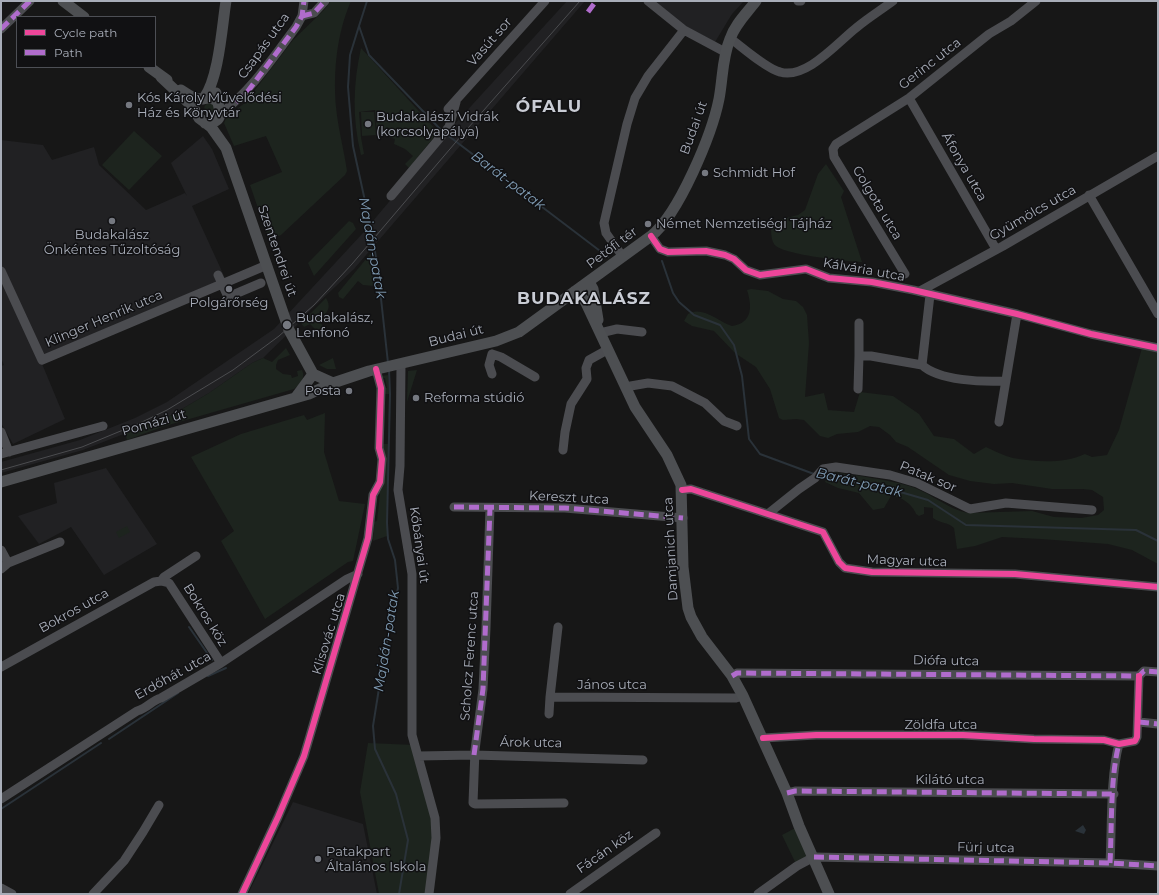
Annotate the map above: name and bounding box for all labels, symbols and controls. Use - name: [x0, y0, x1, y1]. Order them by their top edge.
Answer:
- street label: Csapás utca: [235, 10, 293, 82]
- street label: Vasút sor: [465, 14, 515, 70]
- legend: [16, 16, 156, 68]
- text: Cycle path: [54, 25, 117, 40]
- street label: Gerinc utca: [896, 35, 964, 93]
- text: Path: [54, 45, 83, 60]
- place label: Kós Károly Művelődési Ház és Könyvtár: [137, 90, 282, 121]
- district label: ÓFALU: [516, 97, 582, 117]
- street label: Budai út: [677, 99, 711, 157]
- marker: Kós Károly Művelődési Ház és Könyvtár: [124, 100, 134, 110]
- place label: Budakalászi Vidrák (korcsolyapálya): [376, 109, 499, 140]
- marker: Budakalászi Vidrák (korcsolyapálya): [363, 119, 373, 129]
- street label: Áfonya utca: [938, 130, 990, 204]
- water label: Barát-patak: [468, 148, 548, 214]
- street label: Golgota utca: [849, 163, 905, 243]
- place label: Schmidt Hof: [713, 165, 795, 181]
- marker: Schmidt Hof: [700, 168, 710, 178]
- street label: Gyümölcs utca: [987, 182, 1079, 244]
- water label: Majdán-patak: [355, 196, 389, 300]
- street label: Szentendrei út: [254, 203, 300, 299]
- marker: Budakalász Önkéntes Tűzoltóság: [107, 216, 117, 226]
- place label: Német Nemzetiségi Tájház: [656, 216, 832, 232]
- marker: Német Nemzetiségi Tájház: [643, 219, 653, 229]
- street label: Petőfi tér: [583, 224, 641, 272]
- place label: Budakalász Önkéntes Tűzoltóság: [44, 227, 180, 258]
- street label: Kálvária utca: [822, 255, 906, 285]
- marker: Polgárőrség: [224, 284, 234, 294]
- street label: Klinger Henrik utca: [43, 287, 165, 351]
- district label: BUDAKALÁSZ: [517, 289, 651, 309]
- place label: Polgárőrség: [190, 295, 268, 311]
- place label: Budakalász, Lenfonó: [296, 310, 373, 341]
- marker: Budakalász, Lenfonó: [281, 319, 293, 331]
- street label: Budai út: [427, 322, 485, 350]
- place label: Posta: [305, 383, 341, 399]
- marker: Posta: [344, 386, 354, 396]
- place label: Reforma stúdió: [424, 390, 524, 406]
- marker: Reforma stúdió: [411, 393, 421, 403]
- street label: Pomázi út: [120, 406, 188, 440]
- street label: Patak sor: [897, 458, 959, 496]
- water label: Barát-patak: [814, 465, 904, 501]
- street label: Kereszt utca: [529, 488, 609, 508]
- street label: Damjanich utca: [660, 497, 682, 601]
- street label: Kőbányai út: [406, 506, 432, 584]
- street label: Magyar utca: [866, 552, 948, 570]
- street label: Bokros köz: [180, 581, 230, 649]
- street label: Bokros utca: [36, 585, 112, 637]
- water label: Majdán-patak: [371, 589, 403, 693]
- street label: Klisovác utca: [309, 591, 349, 677]
- street label: Scholcz Ferenc utca: [458, 591, 482, 721]
- street label: Erdőhát utca: [132, 649, 214, 703]
- street label: Diófa utca: [913, 653, 979, 669]
- street label: János utca: [577, 677, 647, 693]
- street label: Zöldfa utca: [905, 717, 977, 733]
- street label: Árok utca: [500, 735, 562, 751]
- street label: Kilátó utca: [915, 772, 985, 788]
- street label: Fácán köz: [574, 827, 636, 877]
- street label: Fürj utca: [957, 840, 1015, 856]
- place label: Patakpart Általános Iskola: [326, 844, 426, 875]
- marker: Patakpart Általános Iskola: [313, 854, 323, 864]

